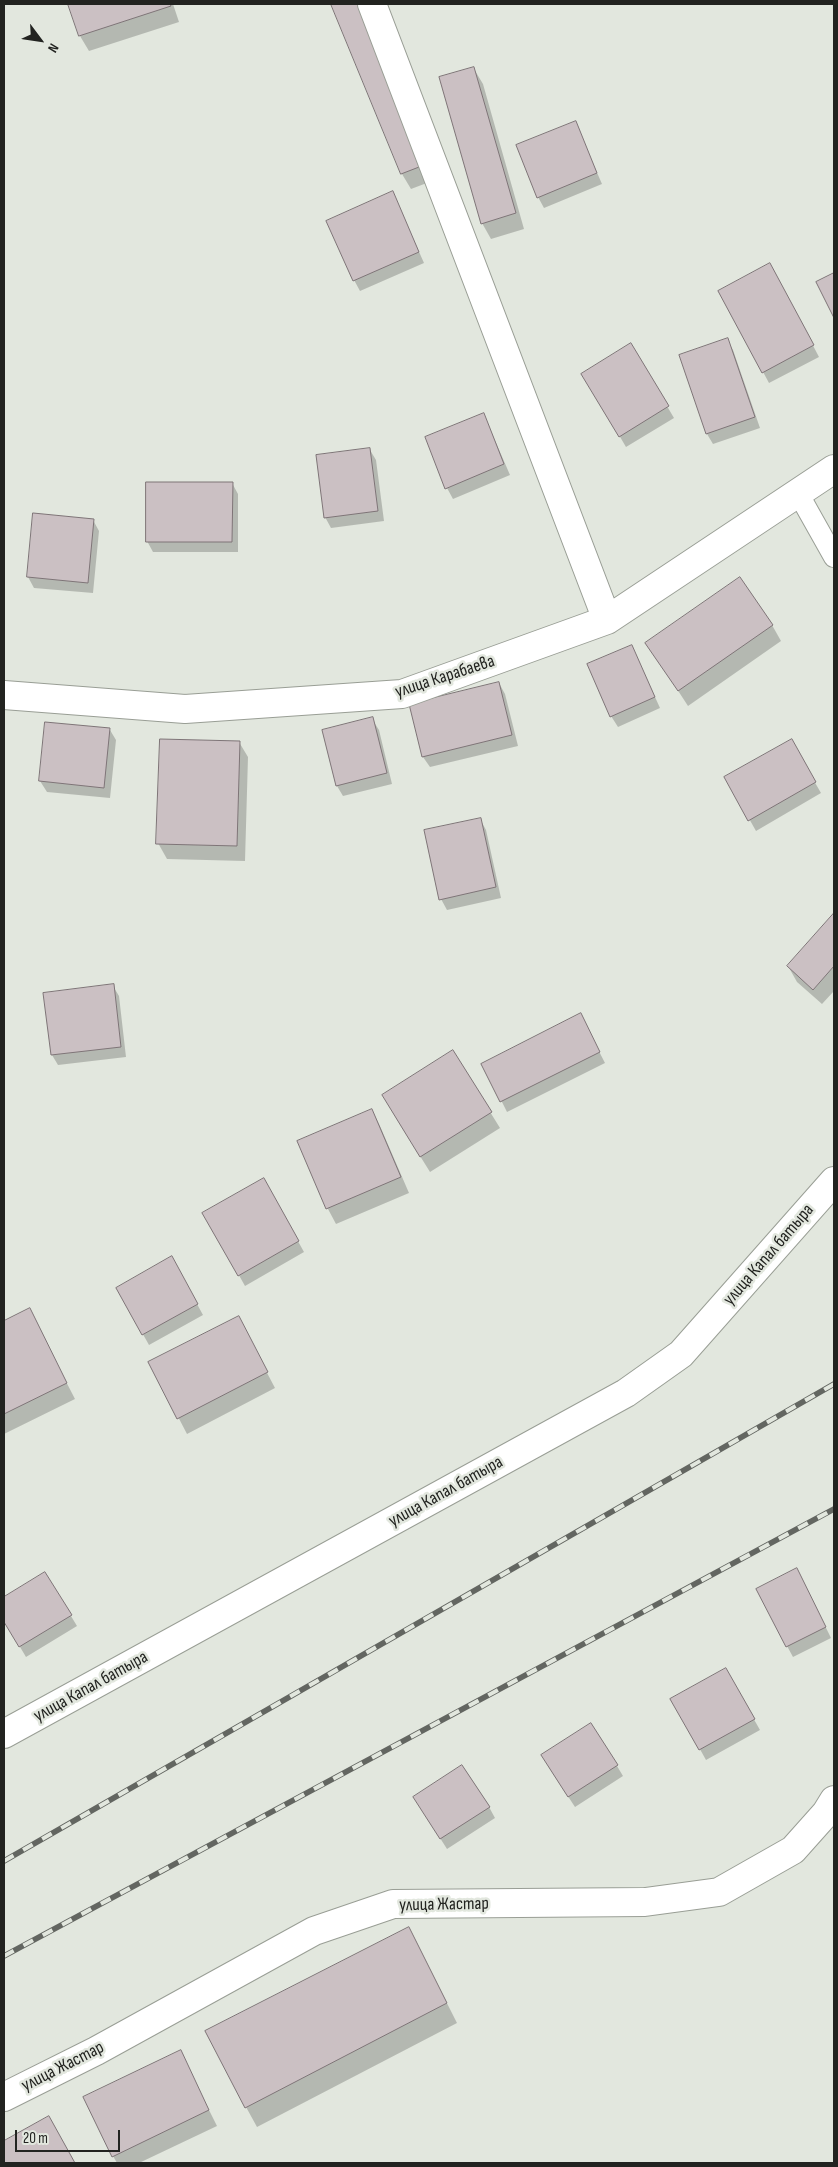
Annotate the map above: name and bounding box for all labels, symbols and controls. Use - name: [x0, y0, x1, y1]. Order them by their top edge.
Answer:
- north arrow: [15, 15, 65, 65]
- text: N: [44, 40, 63, 56]
- street label: улица Карабаева: [393, 651, 497, 703]
- street label: улица Капал батыра: [719, 1200, 819, 1310]
- street label: улица Капал батыра: [385, 1452, 507, 1532]
- street label: улица Капал батыра: [30, 1647, 152, 1727]
- street label: улица Жастар: [399, 1893, 489, 1917]
- street label: улица Жастар: [18, 2037, 108, 2097]
- scale bar: [18, 2120, 122, 2152]
- text: 20 m: [23, 2129, 48, 2148]

